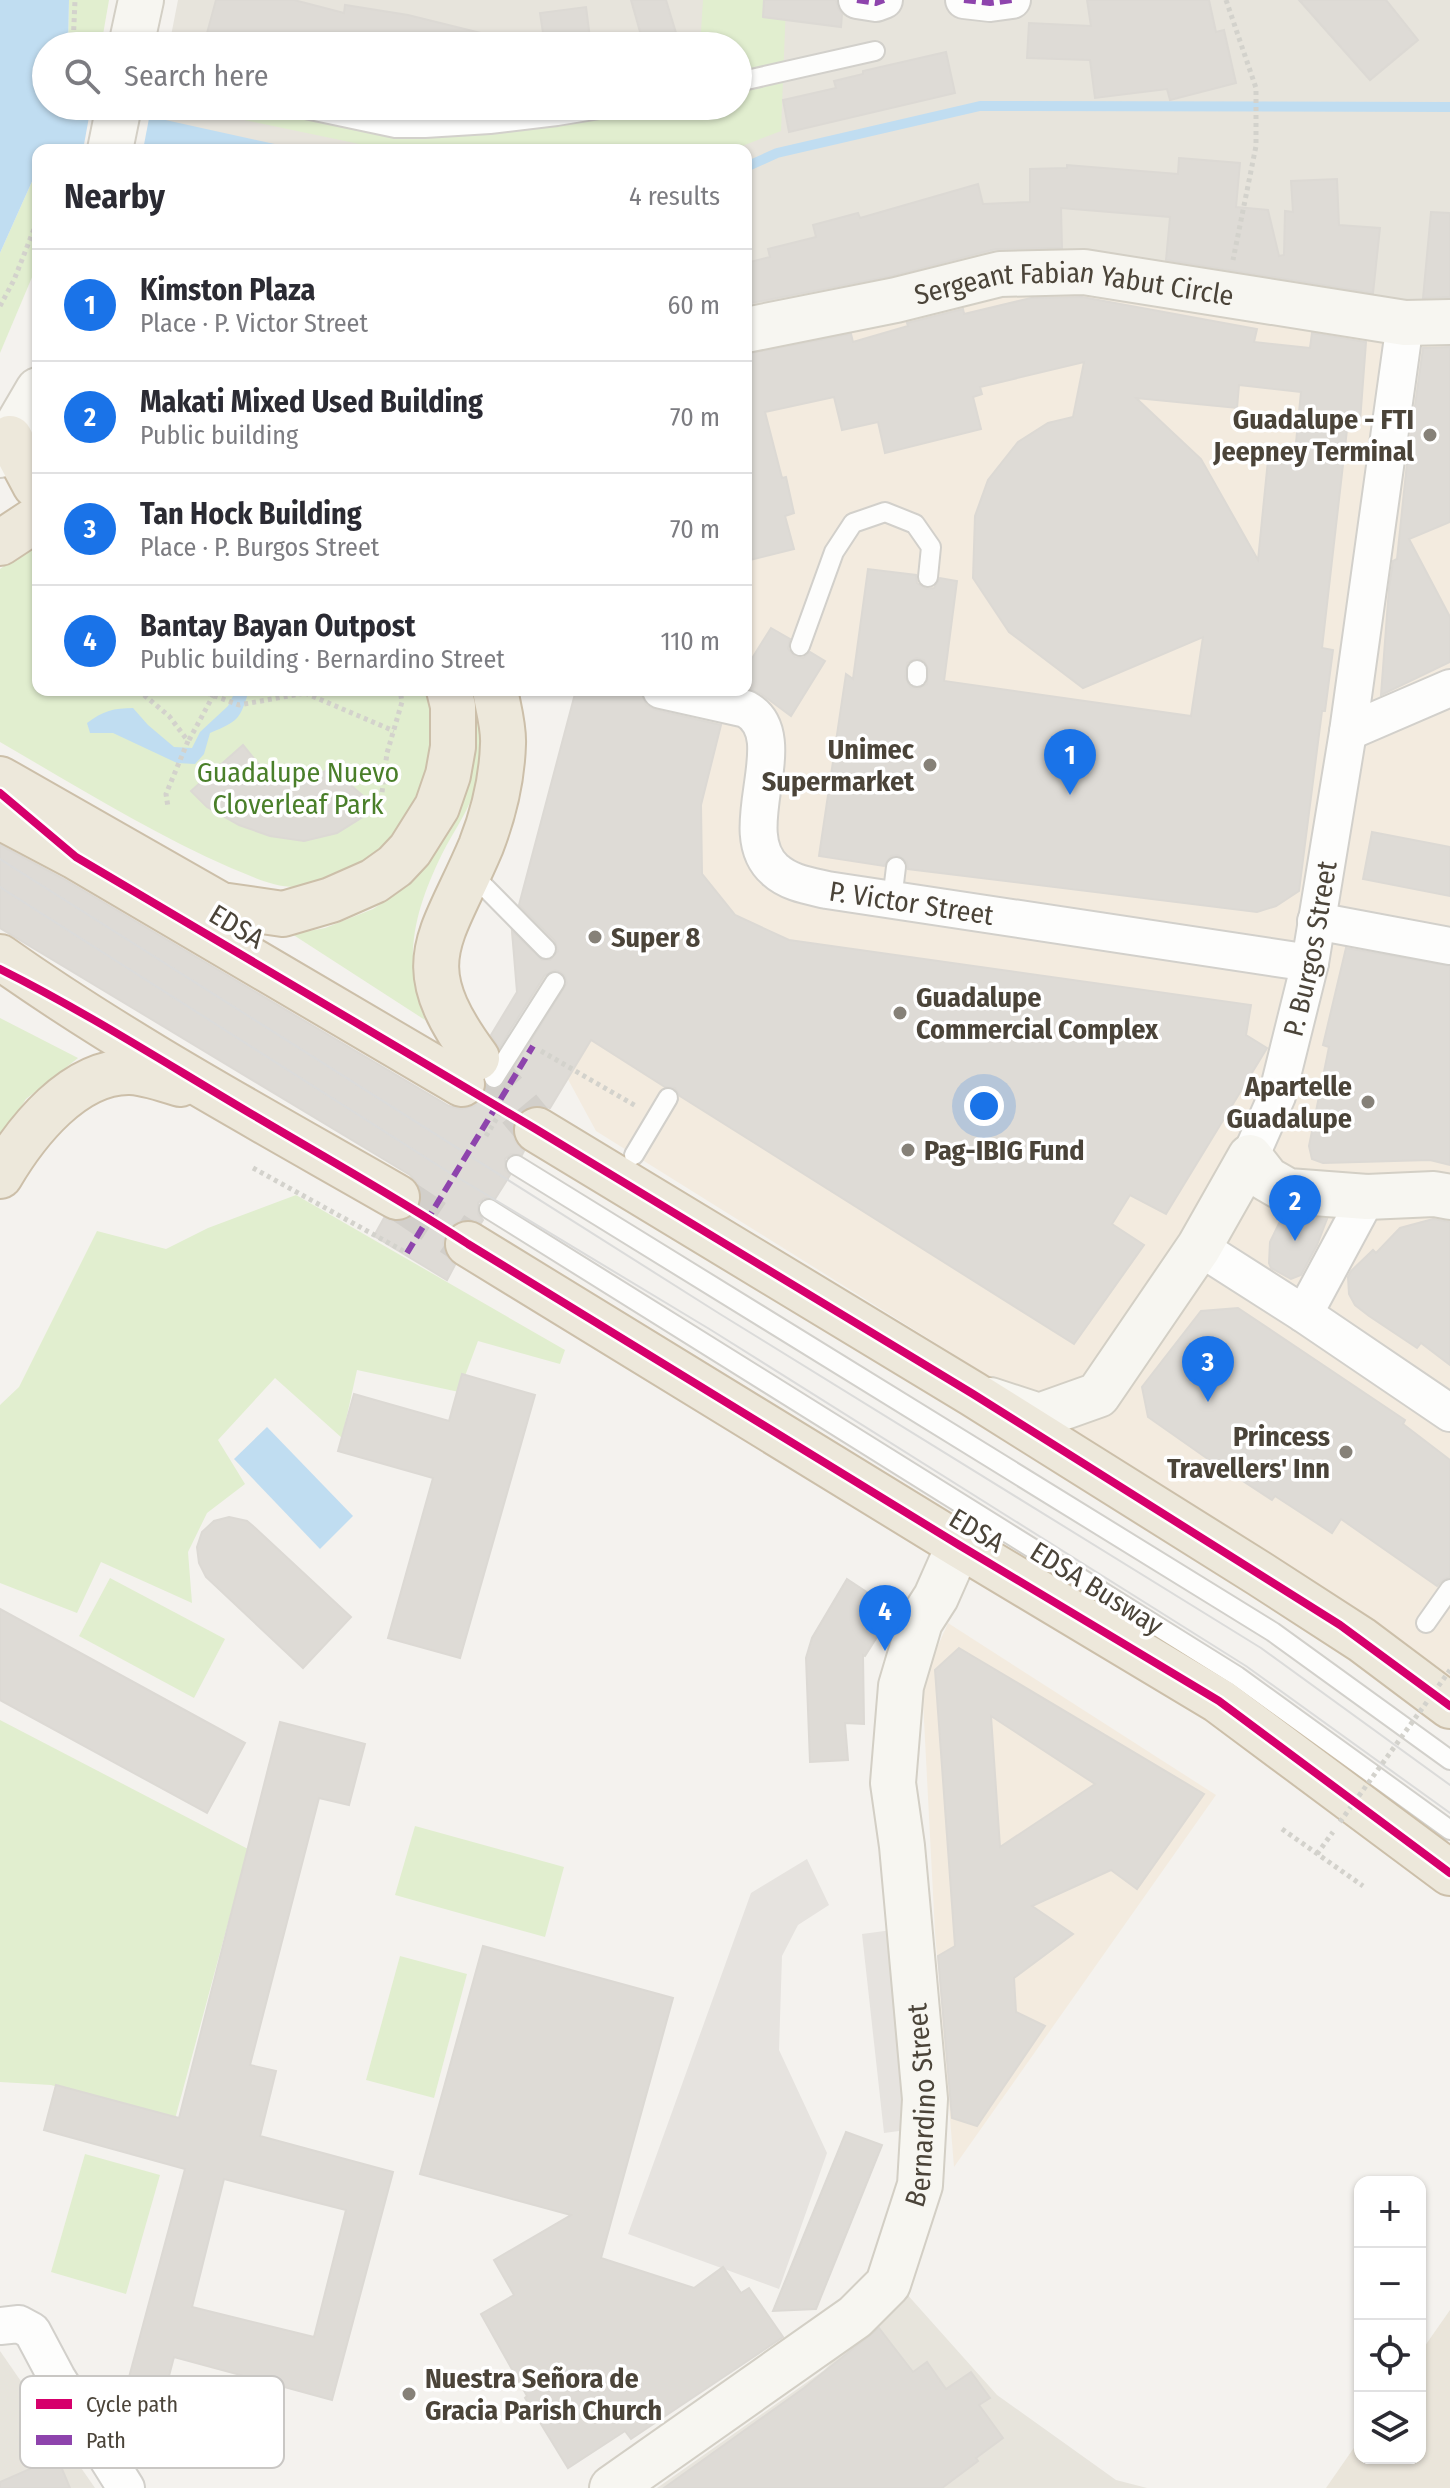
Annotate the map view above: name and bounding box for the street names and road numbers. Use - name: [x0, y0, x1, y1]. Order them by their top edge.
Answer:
- street label: Sergeant Fabian Yabut Circle: [911, 256, 1236, 313]
- street label: P. Burgos Street: [1276, 858, 1344, 1040]
- street label: P. Victor Street: [827, 875, 997, 932]
- street label: EDSA: [203, 897, 270, 956]
- street label: EDSA: [943, 1501, 1010, 1560]
- street label: EDSA Busway: [1024, 1535, 1169, 1642]
- street label: Bernardino Street: [898, 2001, 942, 2211]

